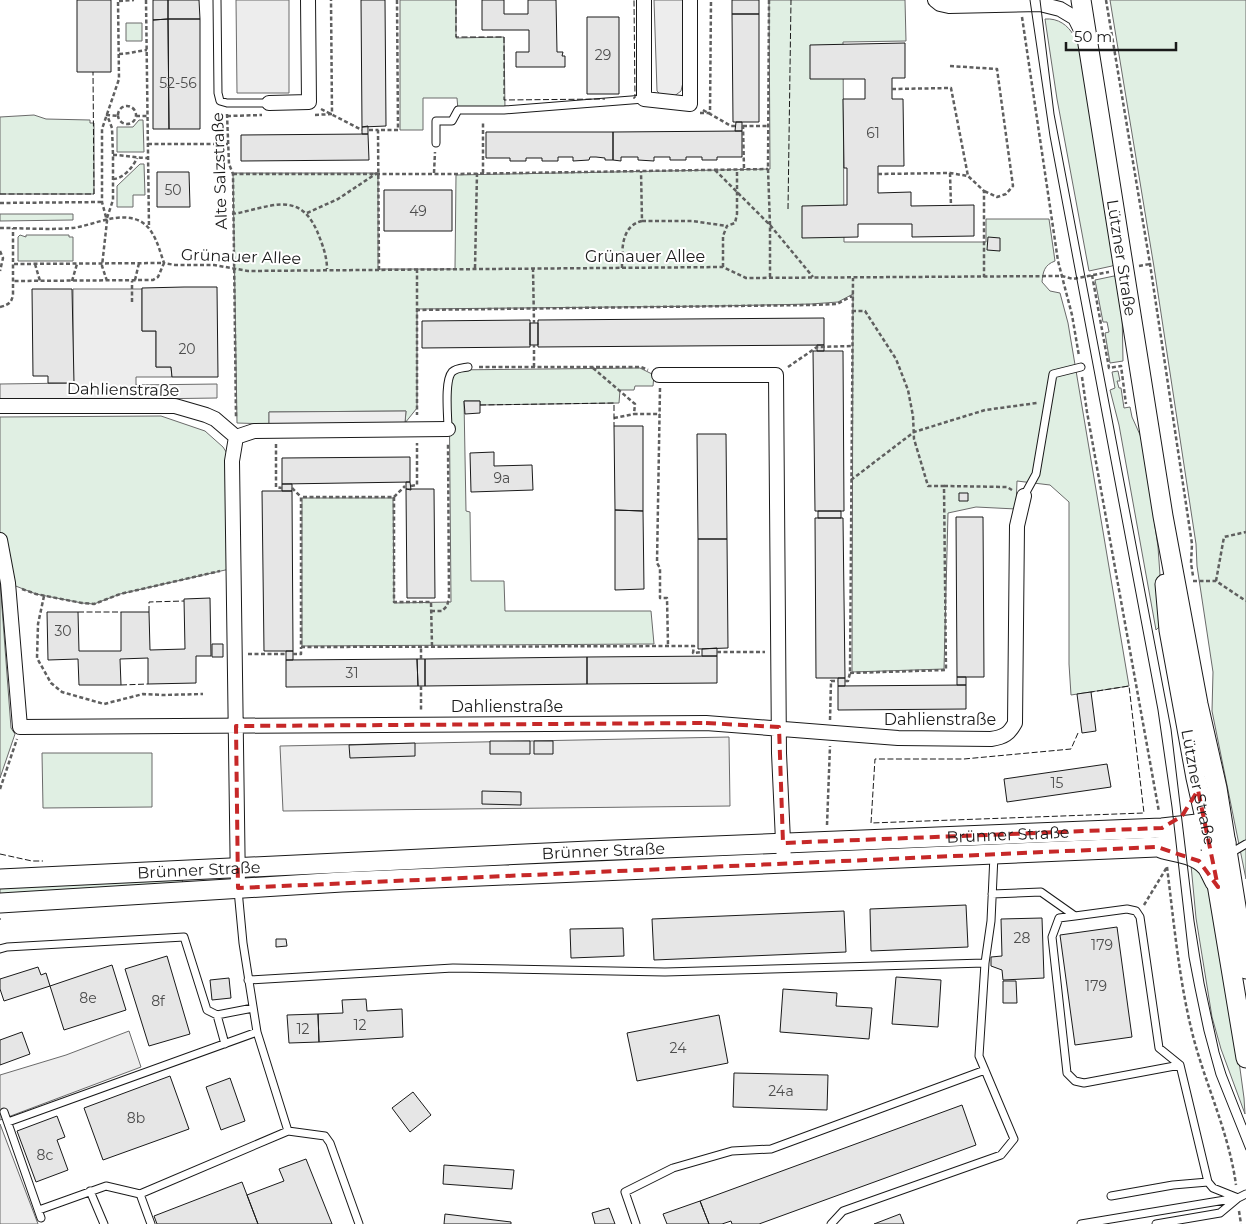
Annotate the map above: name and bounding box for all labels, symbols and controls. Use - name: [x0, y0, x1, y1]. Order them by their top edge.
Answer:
- scale bar: [1066, 20, 1176, 52]
- text: 50 m: [1074, 27, 1112, 46]
- house number: 29: [595, 46, 611, 64]
- house number: 52-56: [159, 74, 197, 92]
- street label: Alte Salzstraße: [208, 112, 231, 230]
- house number: 61: [866, 124, 880, 142]
- house number: 50: [164, 181, 182, 199]
- street label: Lützner Straße: [1103, 198, 1140, 318]
- house number: 49: [409, 202, 427, 220]
- street label: Grünauer Allee: [181, 245, 301, 268]
- street label: Grünauer Allee: [585, 247, 705, 266]
- house number: 20: [178, 340, 196, 358]
- street label: Dahlienstraße: [67, 379, 179, 400]
- house number: 9a: [494, 469, 510, 487]
- house number: 30: [54, 622, 72, 640]
- house number: 31: [346, 664, 358, 682]
- street label: Dahlienstraße: [451, 697, 563, 716]
- street label: Dahlienstraße: [884, 710, 996, 729]
- street label: Lützner Straße: [1177, 728, 1219, 846]
- house number: 15: [1051, 774, 1064, 792]
- street label: Brünner Straße: [946, 823, 1070, 847]
- street label: Brünner Straße: [541, 839, 665, 863]
- street label: Brünner Straße: [137, 858, 261, 882]
- house number: 28: [1014, 929, 1031, 947]
- house number: 179: [1091, 936, 1113, 954]
- house number: 179: [1085, 977, 1107, 995]
- house number: 8e: [79, 989, 97, 1007]
- house number: 8f: [151, 992, 166, 1010]
- house number: 12: [353, 1016, 367, 1034]
- house number: 12: [296, 1020, 310, 1038]
- house number: 24: [670, 1039, 687, 1057]
- house number: 24a: [768, 1082, 794, 1100]
- house number: 8b: [127, 1109, 145, 1127]
- house number: 8c: [37, 1146, 54, 1164]

